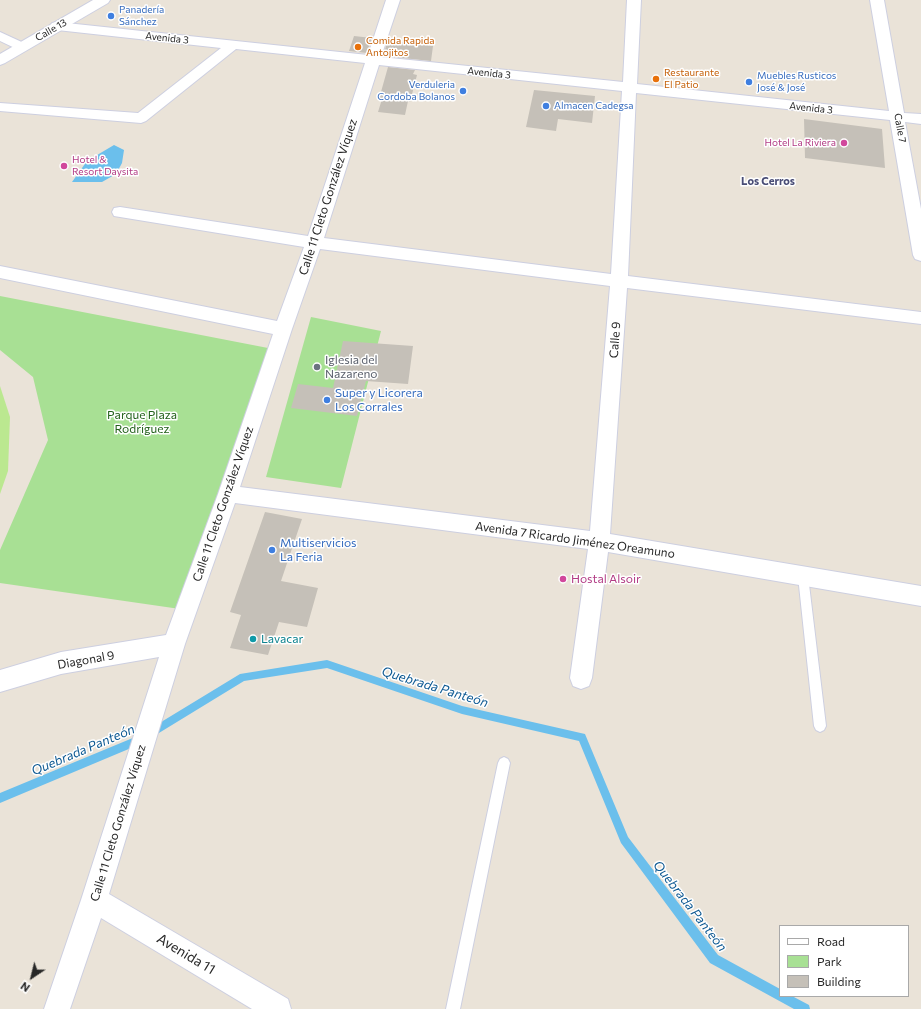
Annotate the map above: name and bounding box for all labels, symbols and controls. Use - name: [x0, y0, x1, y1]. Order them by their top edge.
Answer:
- place label: Panadería Sánchez: [119, 4, 164, 28]
- marker: Panadería Sánchez: [106, 11, 116, 21]
- street label: Calle 13: [33, 16, 69, 44]
- street label: Avenida 3: [145, 30, 189, 46]
- place label: Comida Rapida Antojitos: [366, 35, 434, 58]
- marker: Comida Rapida Antojitos: [353, 42, 363, 52]
- street label: Avenida 3: [467, 65, 511, 81]
- place label: Restaurante El Patio: [664, 67, 719, 90]
- place label: Muebles Rusticos José & José: [757, 70, 836, 94]
- marker: Restaurante El Patio: [651, 74, 661, 84]
- marker: Muebles Rusticos José & José: [744, 77, 754, 87]
- place label: Verduleria Cordoba Bolanos: [377, 79, 455, 102]
- marker: Verduleria Cordoba Bolanos: [458, 86, 468, 96]
- place label: Almacen Cadegsa: [554, 100, 634, 112]
- street label: Avenida 3: [789, 100, 833, 116]
- marker: Almacen Cadegsa: [541, 101, 551, 111]
- street label: Calle 7: [892, 112, 908, 144]
- street label: Calle 11 Cleto González Víquez: [296, 117, 360, 277]
- place label: Hotel La Riviera: [765, 137, 836, 149]
- marker: Hotel La Riviera: [839, 138, 849, 148]
- place label: Hotel & Resort Daysita: [72, 154, 138, 178]
- marker: Hotel & Resort Daysita: [59, 161, 69, 171]
- district label: Los Cerros: [741, 174, 795, 188]
- street label: Calle 9: [607, 321, 623, 359]
- place label: Iglesia del Nazareno: [325, 353, 378, 381]
- marker: Iglesia del Nazareno: [312, 362, 322, 372]
- place label: Super y Licorera Los Corrales: [335, 386, 423, 414]
- marker: Super y Licorera Los Corrales: [322, 395, 332, 405]
- park label: Parque Plaza Rodríguez: [107, 408, 177, 436]
- street label: Calle 11 Cleto González Víquez: [190, 424, 256, 584]
- street label: Avenida 7 Ricardo Jiménez Oreamuno: [474, 519, 676, 561]
- place label: Multiservicios La Feria: [280, 536, 357, 564]
- marker: Multiservicios La Feria: [267, 545, 277, 555]
- place label: Hostal Alsoir: [571, 572, 641, 586]
- marker: Hostal Alsoir: [558, 574, 568, 584]
- place label: Lavacar: [261, 632, 303, 646]
- marker: Lavacar: [248, 634, 258, 644]
- street label: Diagonal 9: [56, 648, 116, 672]
- water label: Quebrada Panteón: [380, 663, 490, 711]
- water label: Quebrada Panteón: [29, 721, 137, 779]
- street label: Calle 11 Cleto González Víquez: [87, 743, 149, 903]
- water label: Quebrada Panteón: [650, 858, 730, 954]
- legend: [779, 925, 909, 997]
- street label: Avenida 11: [154, 930, 218, 978]
- text: Road: [817, 934, 845, 948]
- text: Park: [817, 954, 842, 968]
- north arrow: [12, 957, 52, 997]
- text: Building: [817, 974, 861, 988]
- text: N: [18, 980, 32, 995]

